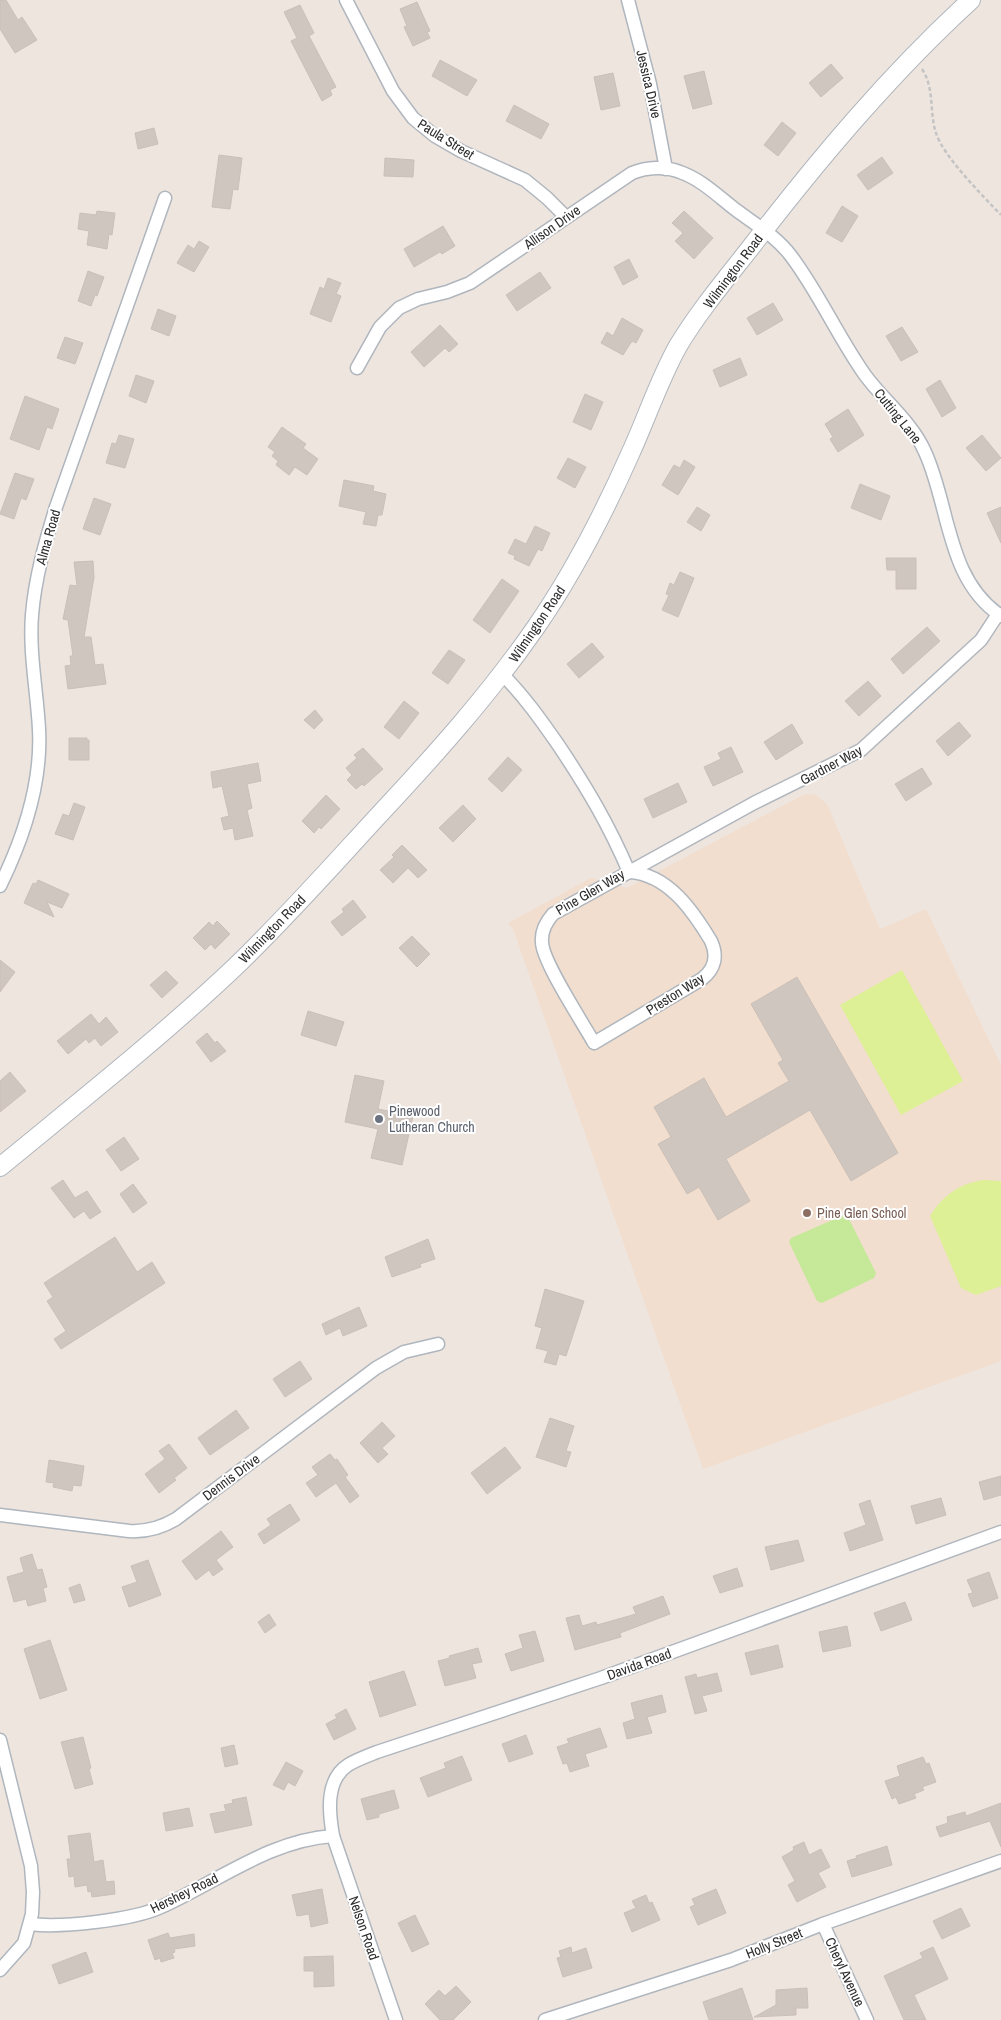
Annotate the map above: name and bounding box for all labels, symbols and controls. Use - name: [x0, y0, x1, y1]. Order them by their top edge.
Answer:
- street label: Jessica Drive: [632, 48, 666, 120]
- street label: Paula Street: [414, 115, 478, 163]
- street label: Allison Drive: [519, 201, 584, 254]
- street label: Wilmington Road: [699, 230, 767, 312]
- street label: Cutting Lane: [870, 385, 926, 447]
- street label: Alma Road: [31, 507, 64, 568]
- street label: Wilmington Road: [505, 582, 569, 666]
- street label: Gardner Way: [797, 741, 865, 789]
- street label: Pine Glen Way: [552, 865, 628, 919]
- street label: Wilmington Road: [235, 891, 309, 967]
- street label: Preston Way: [643, 969, 708, 1019]
- place label: Pinewood Lutheran Church: [389, 1102, 475, 1136]
- marker: Pinewood Lutheran Church: [373, 1113, 385, 1125]
- place label: Pine Glen School: [817, 1204, 906, 1222]
- marker: Pine Glen School: [801, 1207, 813, 1219]
- street label: Dennis Drive: [199, 1450, 263, 1504]
- street label: Davida Road: [604, 1644, 674, 1684]
- street label: Hershey Road: [147, 1869, 221, 1917]
- street label: Nelson Road: [345, 1894, 383, 1962]
- street label: Holly Street: [743, 1924, 805, 1962]
- street label: Cheryl Avenue: [821, 1934, 869, 2010]

